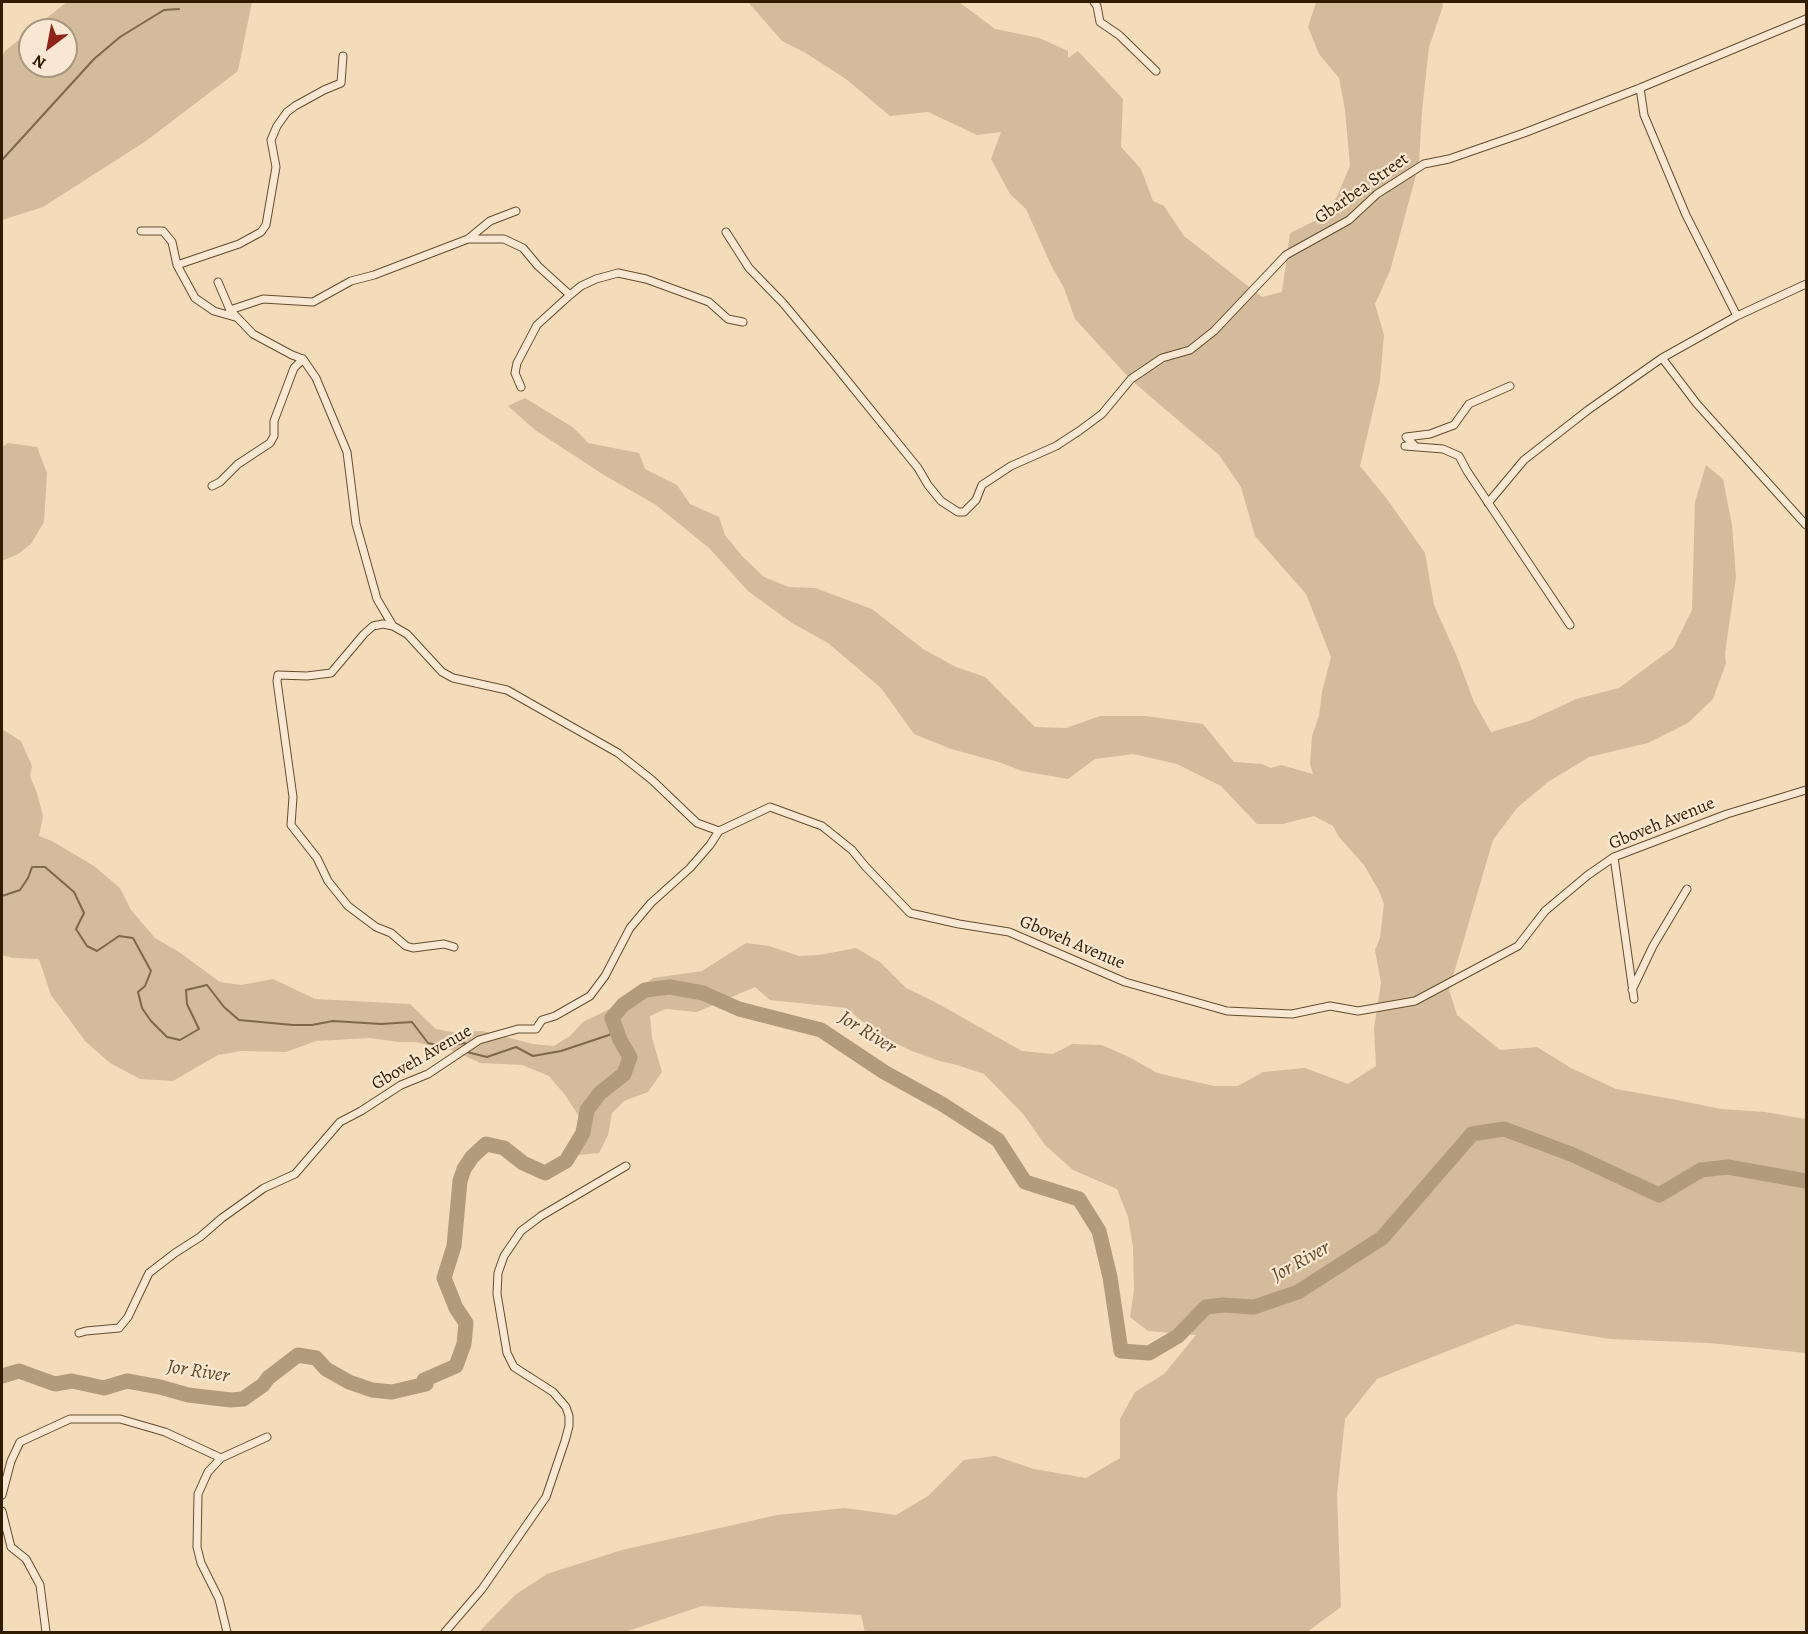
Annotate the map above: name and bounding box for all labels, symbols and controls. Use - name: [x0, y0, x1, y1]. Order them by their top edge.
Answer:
- north arrow: [18, 18, 78, 78]
- text: N: [29, 49, 50, 74]
- street label: Gbarbea Street: [1311, 149, 1413, 229]
- street label: Gboveh Avenue: [1606, 793, 1718, 855]
- street label: Gboveh Avenue: [1016, 911, 1128, 975]
- water label: Jor River: [834, 1006, 900, 1060]
- street label: Gboveh Avenue: [368, 1021, 476, 1095]
- water label: Jor River: [1268, 1236, 1334, 1288]
- water label: Jor River: [165, 1355, 231, 1389]

